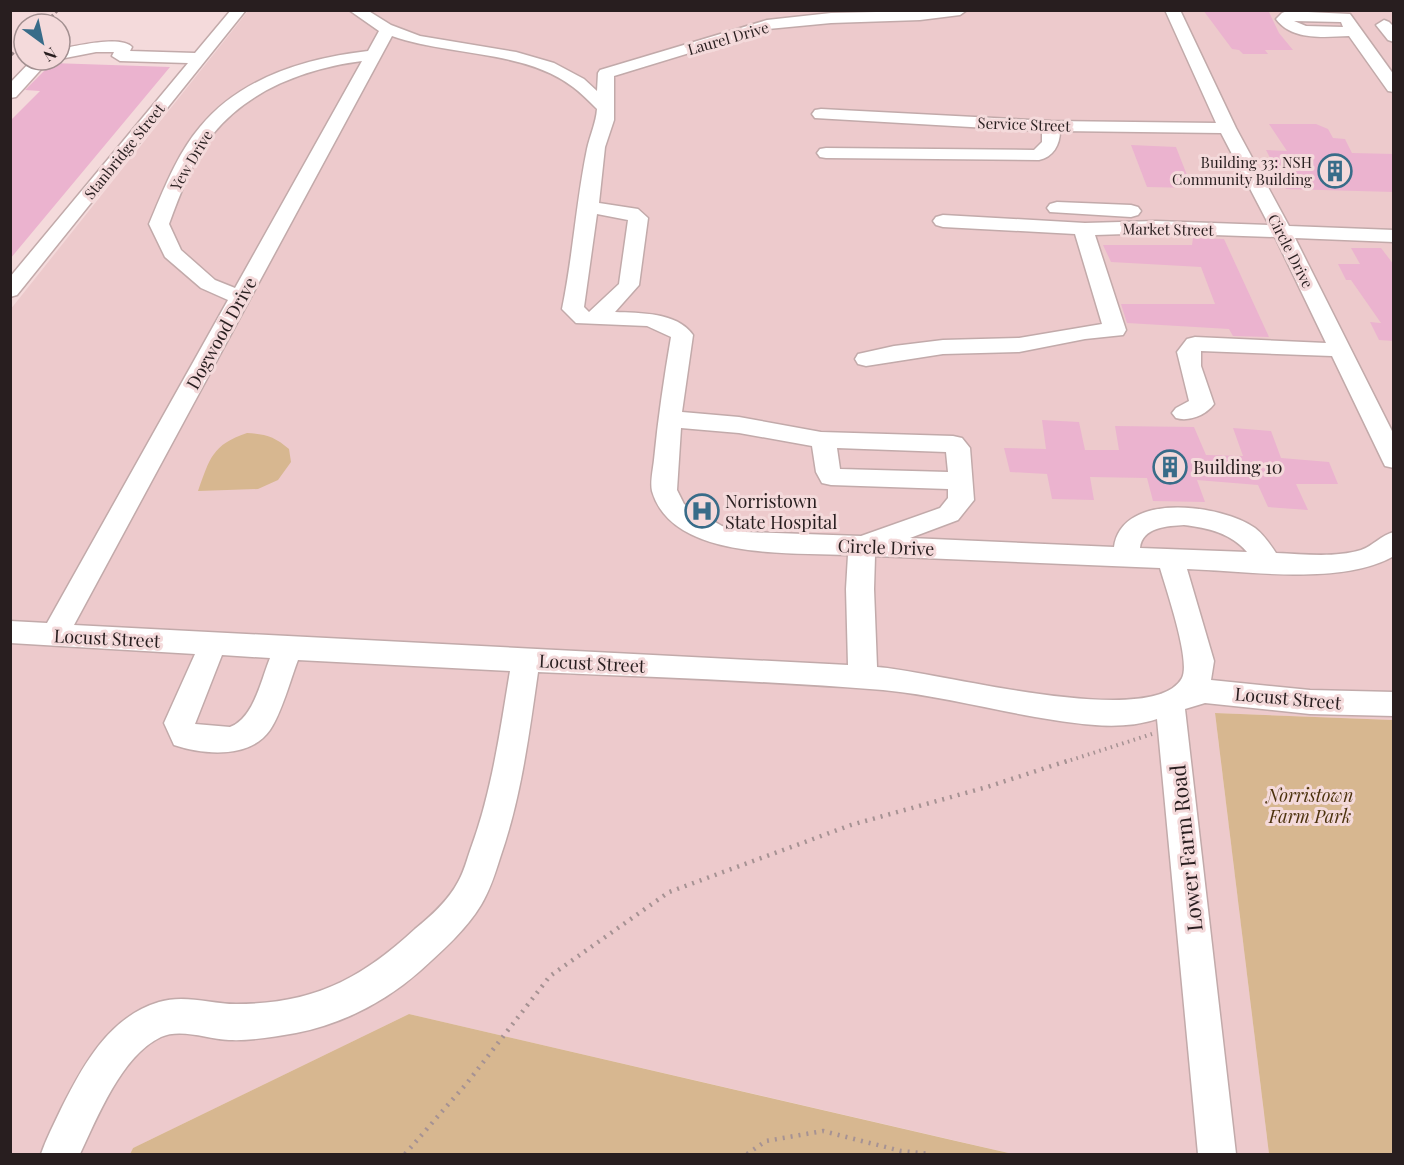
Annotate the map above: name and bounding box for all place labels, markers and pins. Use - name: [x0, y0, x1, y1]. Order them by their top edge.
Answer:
- place label: Building 33: NSH Community Building: [1172, 152, 1312, 189]
- building icon: Building 33: NSH Community Building: [1317, 153, 1353, 189]
- building icon: Building 10: [1152, 449, 1188, 485]
- place label: Building 10: [1193, 455, 1283, 479]
- place label: Norristown State Hospital: [725, 489, 837, 534]
- hospital icon: Norristown State Hospital: [684, 493, 720, 529]

